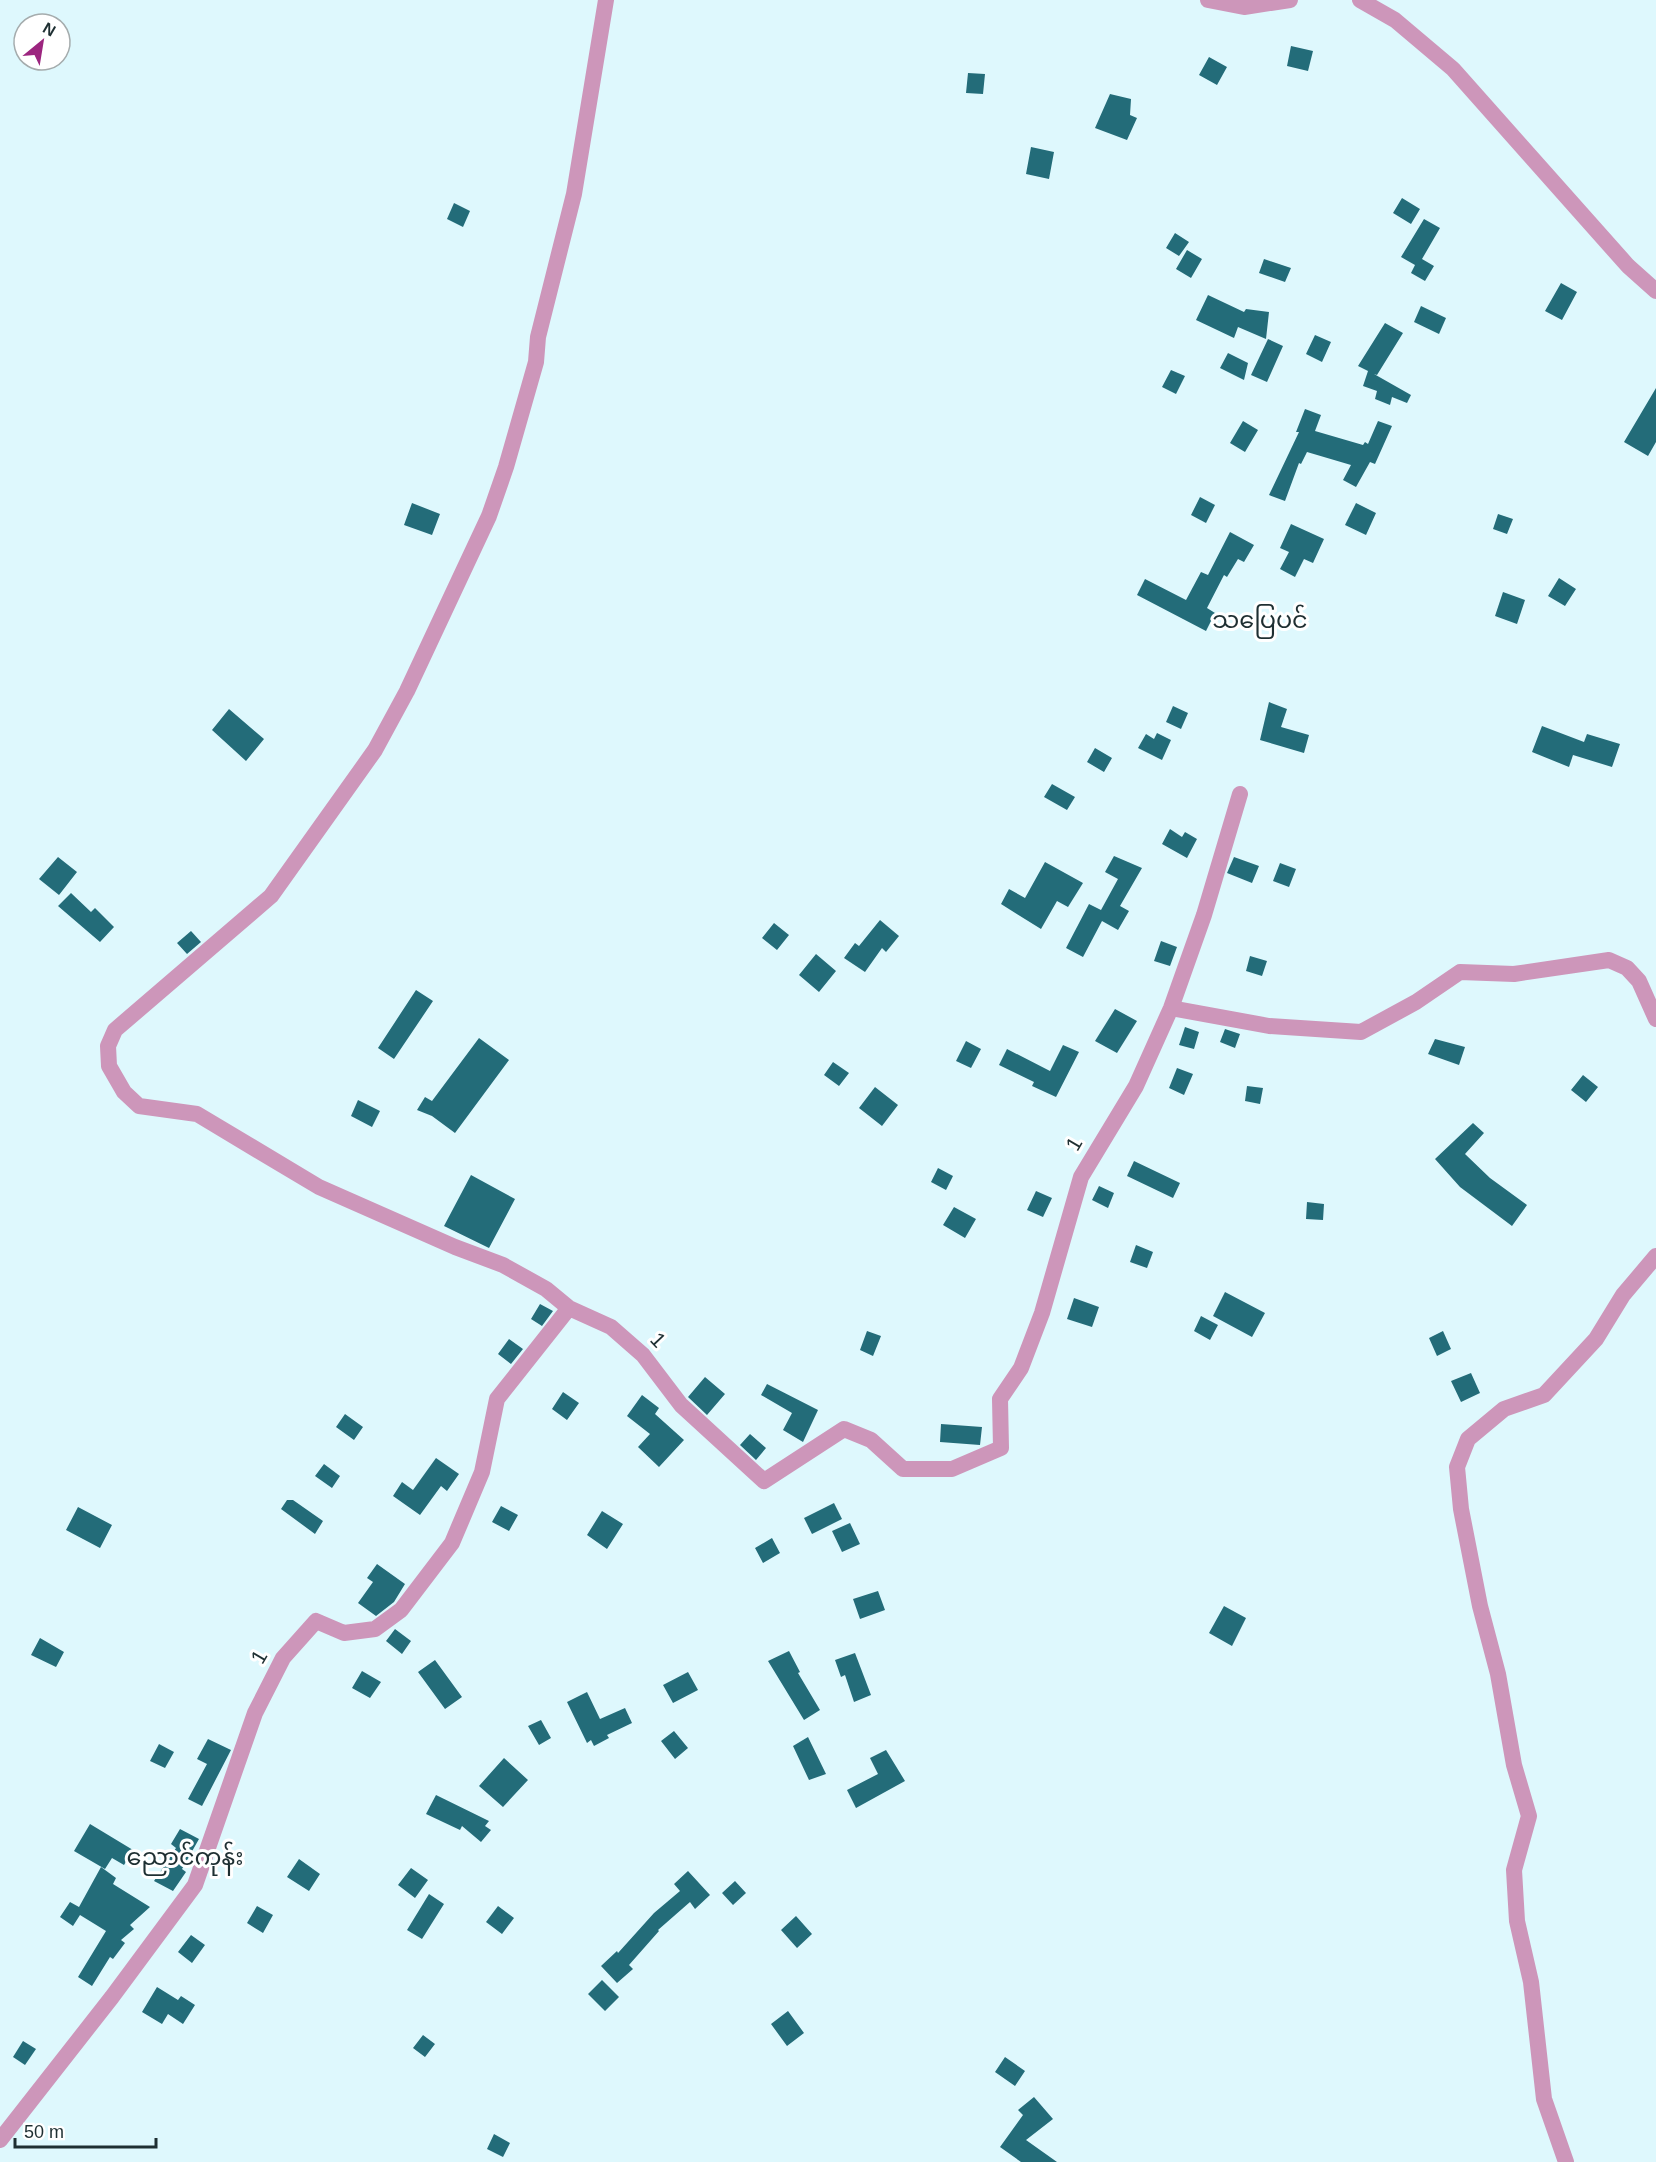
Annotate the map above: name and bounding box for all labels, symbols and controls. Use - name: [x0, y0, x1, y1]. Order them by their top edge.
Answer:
- north arrow: [12, 12, 72, 72]
- text: N: [40, 19, 59, 40]
- district label: သပြေပင်: [1212, 604, 1308, 639]
- street label: 1: [1061, 1133, 1086, 1155]
- street label: 1: [646, 1328, 671, 1352]
- street label: 1: [246, 1646, 271, 1668]
- district label: ညောင်ကုန်း: [127, 1841, 243, 1876]
- scale bar: [15, 2111, 156, 2149]
- text: 50 m: [24, 2122, 64, 2142]

